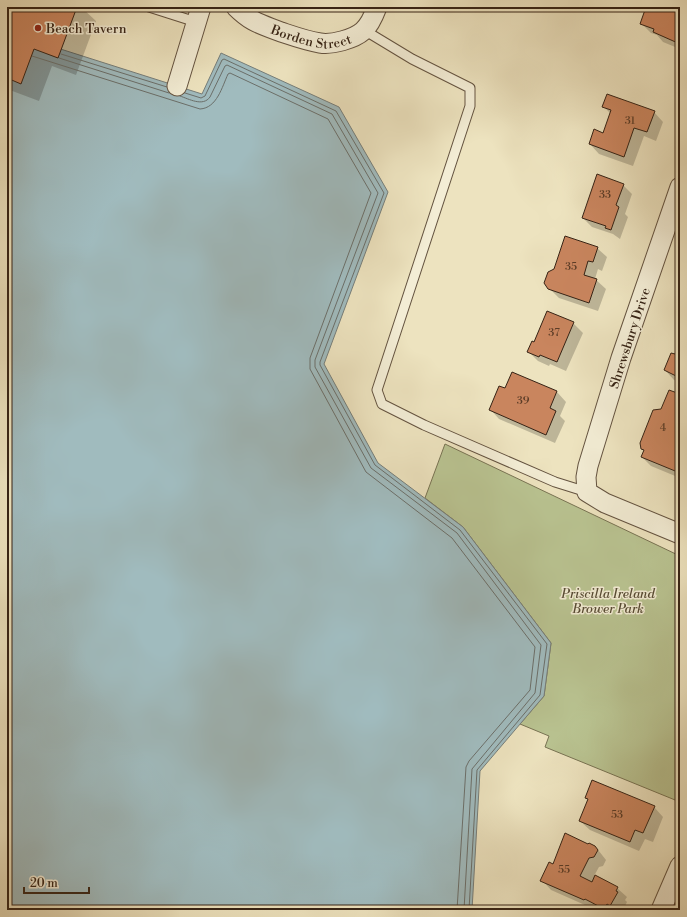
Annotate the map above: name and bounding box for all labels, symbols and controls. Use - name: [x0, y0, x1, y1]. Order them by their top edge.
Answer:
- place label: Beach Tavern: [45, 21, 127, 37]
- street label: Borden Street: [268, 22, 354, 52]
- marker: Beach Tavern: [33, 23, 43, 33]
- house number: 31: [625, 114, 636, 128]
- house number: 33: [599, 188, 611, 202]
- house number: 35: [565, 260, 577, 274]
- street label: Shrewsbury Drive: [606, 285, 654, 391]
- house number: 37: [548, 326, 560, 340]
- house number: 39: [517, 394, 530, 408]
- house number: 4: [660, 421, 667, 435]
- park label: Priscilla Ireland Brower Park: [560, 586, 655, 617]
- house number: 53: [611, 808, 623, 822]
- house number: 55: [558, 863, 570, 877]
- scale bar: [24, 869, 89, 895]
- text: 20 m: [30, 876, 58, 891]

